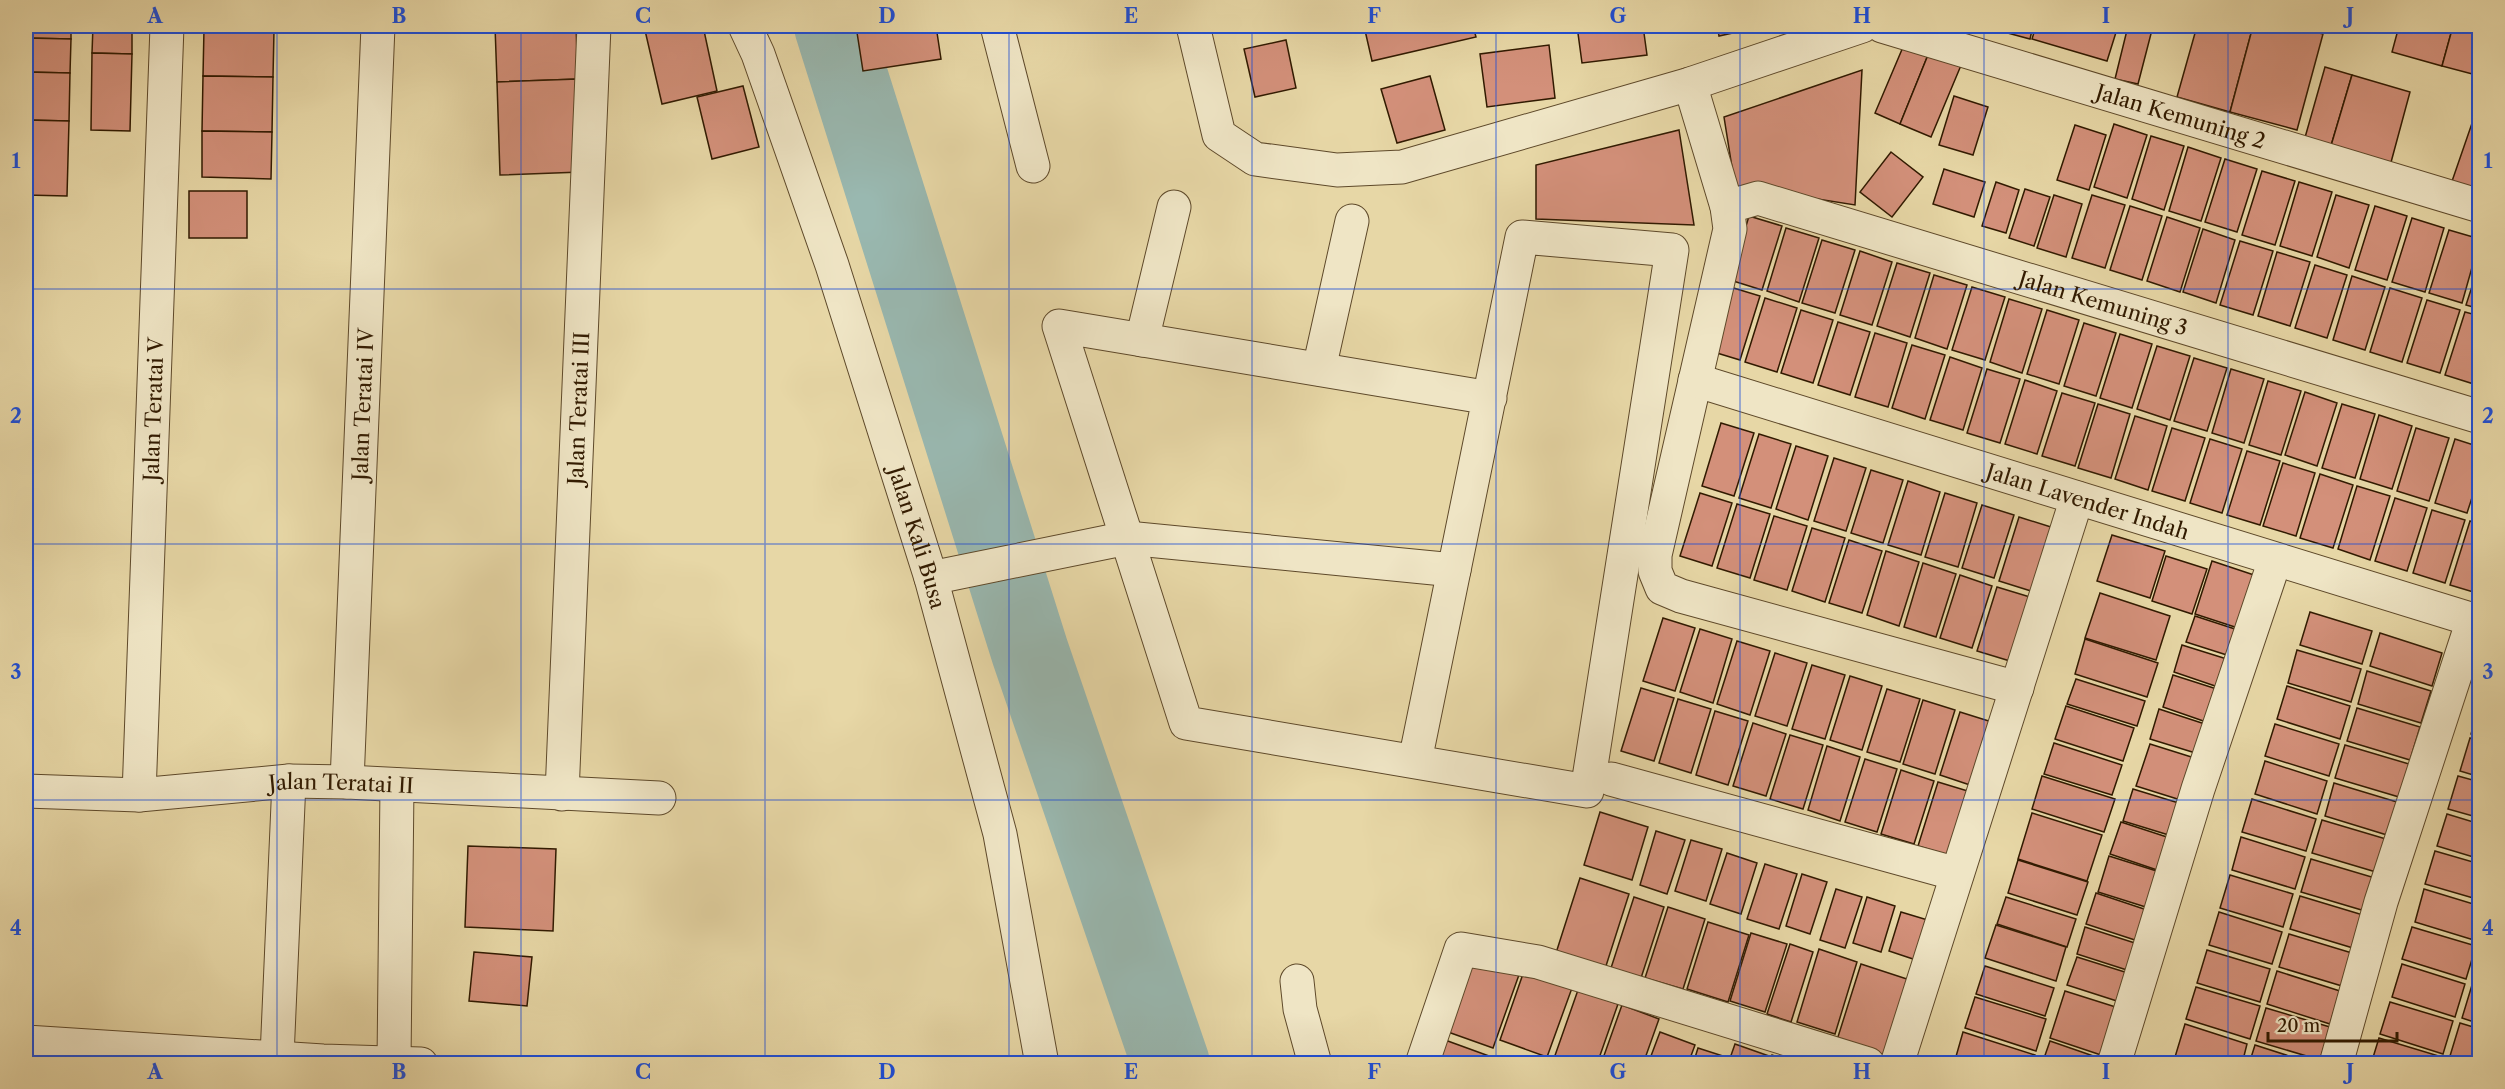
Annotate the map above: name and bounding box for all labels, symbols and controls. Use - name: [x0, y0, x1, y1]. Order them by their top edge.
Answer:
- text: A: [146, 4, 163, 28]
- text: B: [392, 4, 407, 28]
- text: C: [635, 4, 651, 28]
- text: D: [878, 4, 896, 28]
- text: E: [1124, 4, 1138, 28]
- text: F: [1367, 4, 1381, 28]
- text: G: [1610, 4, 1627, 28]
- text: H: [1853, 4, 1871, 28]
- text: I: [2102, 4, 2110, 28]
- text: J: [2342, 4, 2354, 28]
- street label: Jalan Kemuning 2: [2090, 78, 2269, 153]
- text: 1: [12, 149, 21, 173]
- text: 1: [2484, 149, 2493, 173]
- street label: Jalan Kemuning 3: [2013, 264, 2191, 340]
- street label: Jalan Teratai IV: [347, 327, 378, 484]
- street label: Jalan Teratai III: [562, 331, 594, 488]
- street label: Jalan Teratai V: [138, 336, 168, 485]
- text: 2: [10, 404, 22, 428]
- text: 2: [2482, 404, 2494, 428]
- street label: Jalan Lavender Indah: [1980, 457, 2192, 544]
- street label: Jalan Kali Busa: [883, 460, 951, 612]
- text: 3: [10, 660, 22, 684]
- text: 3: [2482, 660, 2494, 684]
- street label: Jalan Teratai II: [264, 768, 415, 798]
- text: 4: [10, 916, 22, 940]
- text: 4: [2482, 916, 2494, 940]
- scale bar: [2268, 1005, 2397, 1043]
- text: 20 m: [2277, 1015, 2321, 1037]
- text: A: [146, 1060, 163, 1084]
- text: B: [392, 1060, 407, 1084]
- text: C: [635, 1060, 651, 1084]
- text: D: [878, 1060, 896, 1084]
- text: E: [1124, 1060, 1138, 1084]
- text: F: [1367, 1060, 1381, 1084]
- text: G: [1610, 1060, 1627, 1084]
- text: H: [1853, 1060, 1871, 1084]
- text: I: [2102, 1060, 2110, 1084]
- text: J: [2342, 1060, 2354, 1084]

